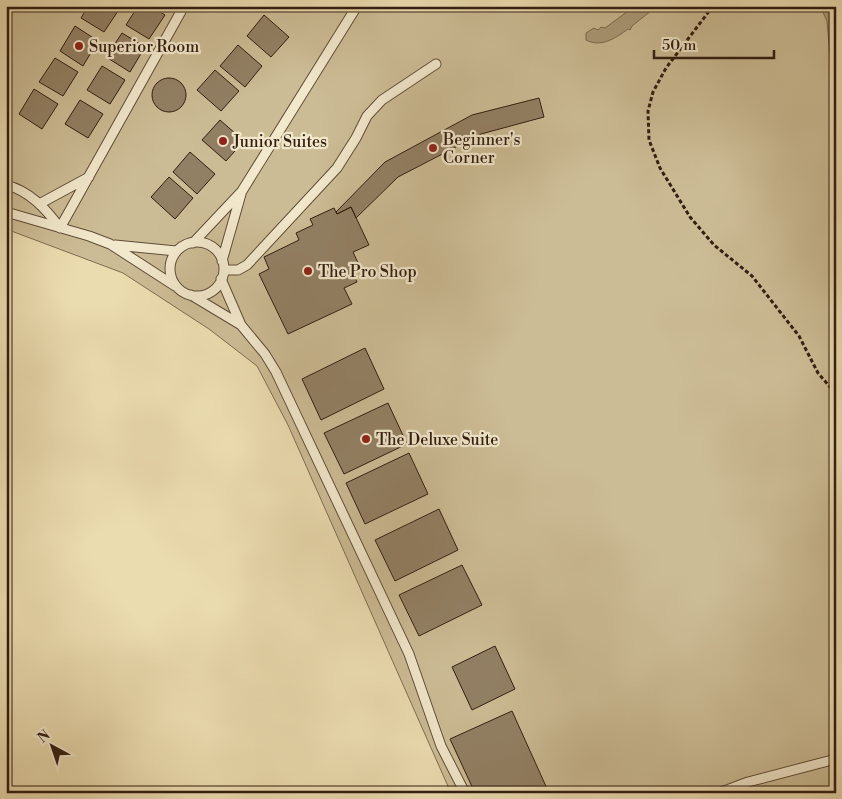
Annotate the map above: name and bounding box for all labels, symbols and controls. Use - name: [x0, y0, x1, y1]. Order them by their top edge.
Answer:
- scale bar: [654, 28, 774, 60]
- text: 50 m: [662, 36, 696, 55]
- place label: Superior Room: [89, 37, 199, 57]
- marker: Superior Room: [73, 40, 85, 52]
- place label: Beginner's Corner: [442, 130, 521, 168]
- place label: Junior Suites: [232, 132, 327, 152]
- marker: Junior Suites: [217, 135, 229, 147]
- marker: Beginner's Corner: [427, 142, 439, 154]
- place label: The Pro Shop: [318, 262, 417, 282]
- marker: The Pro Shop: [302, 265, 314, 277]
- place label: The Deluxe Suite: [376, 430, 498, 450]
- marker: The Deluxe Suite: [360, 433, 372, 445]
- north arrow: [28, 722, 78, 772]
- text: N: [34, 726, 54, 747]

